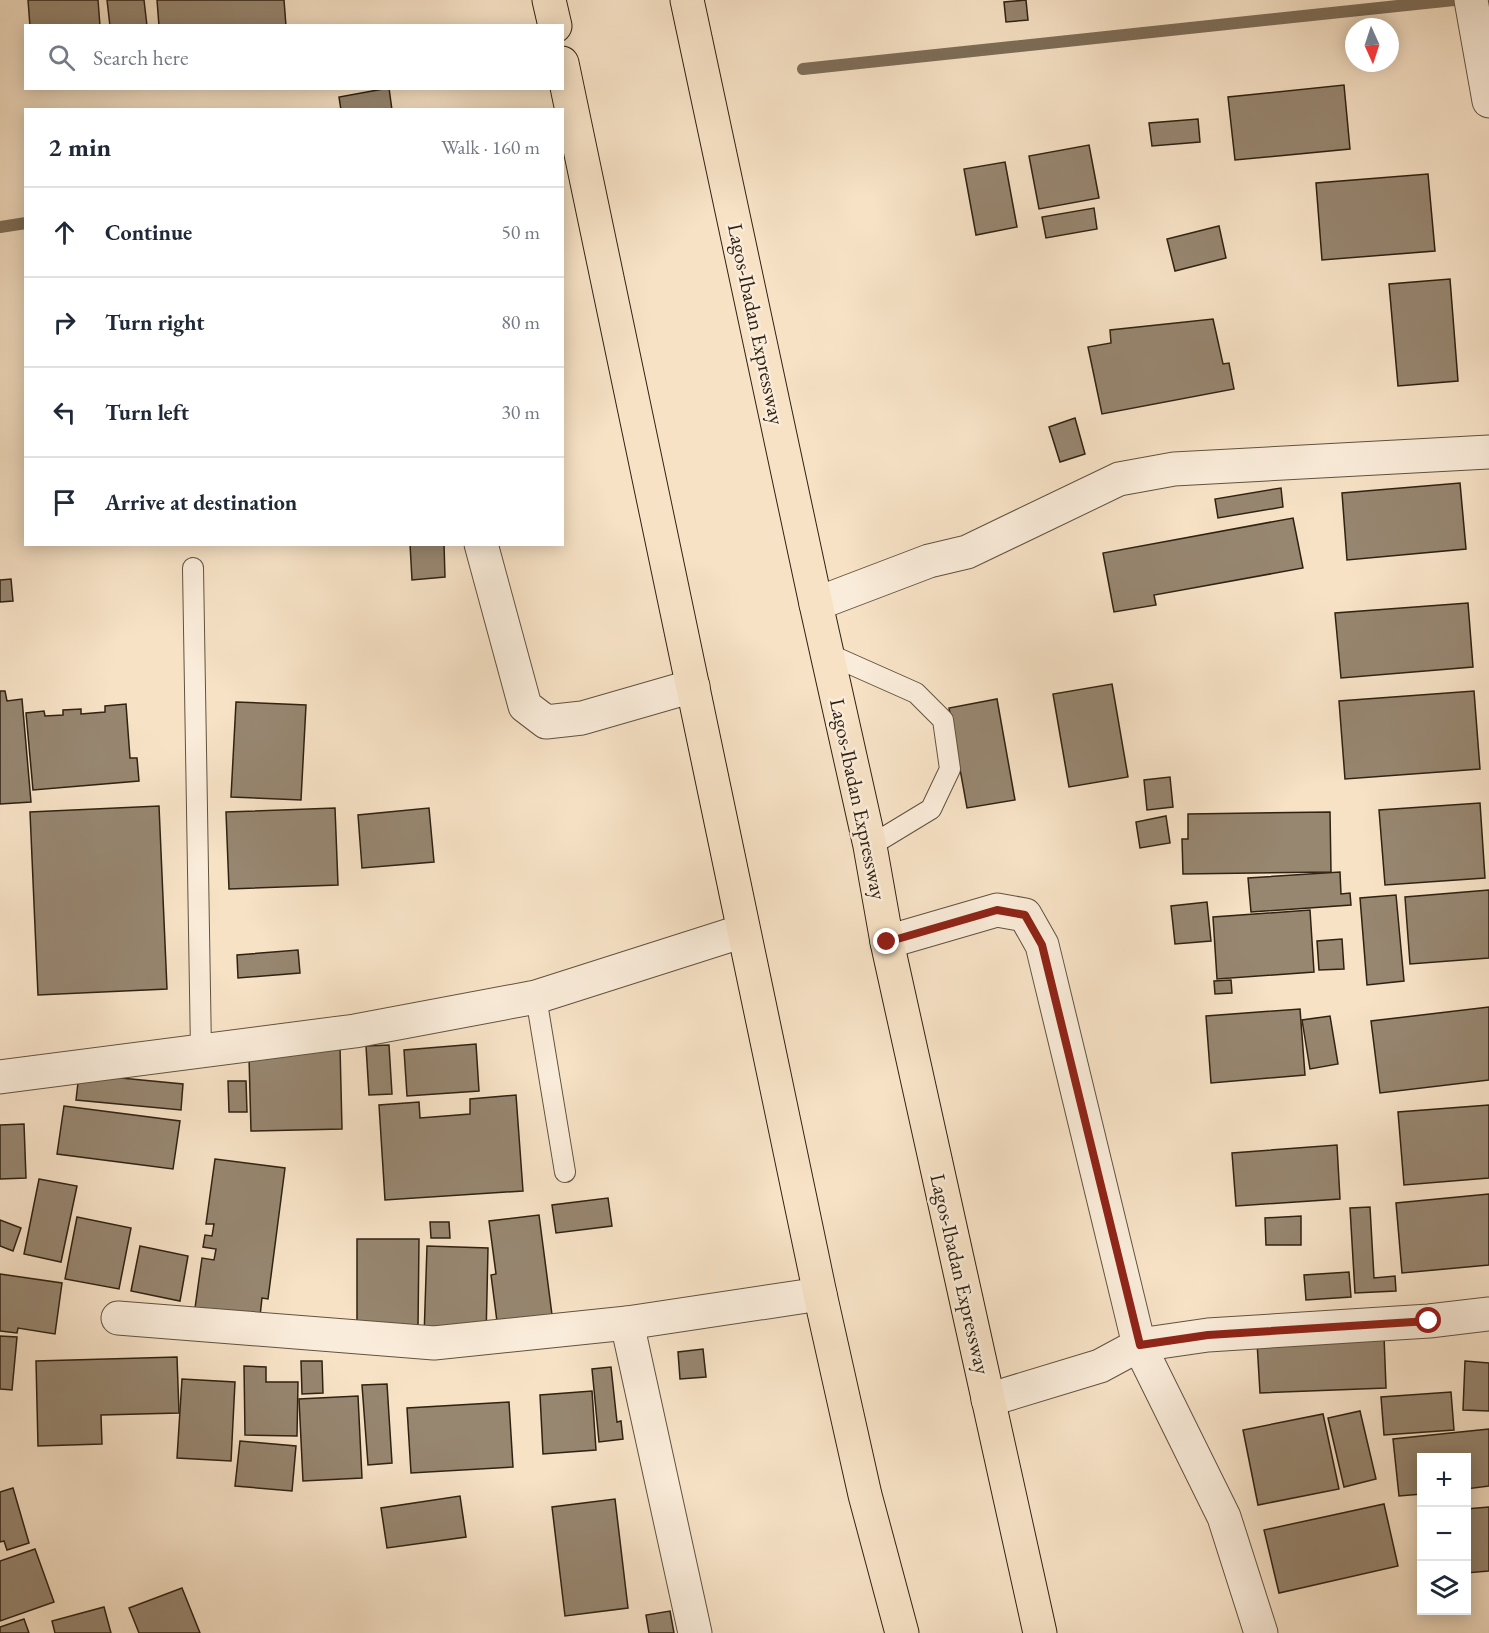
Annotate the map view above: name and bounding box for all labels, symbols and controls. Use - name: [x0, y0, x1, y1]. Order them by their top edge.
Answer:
- north arrow: [1345, 18, 1399, 72]
- search box: [24, 24, 564, 90]
- icon: search: [45, 41, 78, 74]
- text: Search here: [93, 43, 188, 72]
- text: 2 min: [48, 130, 111, 164]
- text: Walk · 160 m: [441, 134, 540, 160]
- icon: ahead: [48, 216, 81, 249]
- text: Continue: [105, 218, 192, 247]
- text: 50 m: [501, 219, 540, 245]
- street label: Lagos-Ibadan Expressway: [722, 221, 791, 428]
- icon: right: [48, 306, 81, 339]
- text: Turn right: [105, 308, 204, 337]
- text: 80 m: [501, 309, 540, 335]
- icon: left: [48, 396, 81, 429]
- text: Turn left: [105, 398, 189, 427]
- text: 30 m: [501, 399, 540, 425]
- icon: arrive: [48, 486, 81, 519]
- text: Arrive at destination: [105, 488, 297, 517]
- street label: Lagos-Ibadan Expressway: [824, 696, 893, 903]
- route end: [873, 928, 899, 954]
- street label: Lagos-Ibadan Expressway: [924, 1171, 997, 1378]
- route start: [1415, 1307, 1441, 1333]
- map controls: [1417, 1453, 1471, 1615]
- button: +: [1417, 1453, 1471, 1507]
- button: −: [1417, 1507, 1471, 1561]
- button: layers: [1417, 1561, 1471, 1615]

